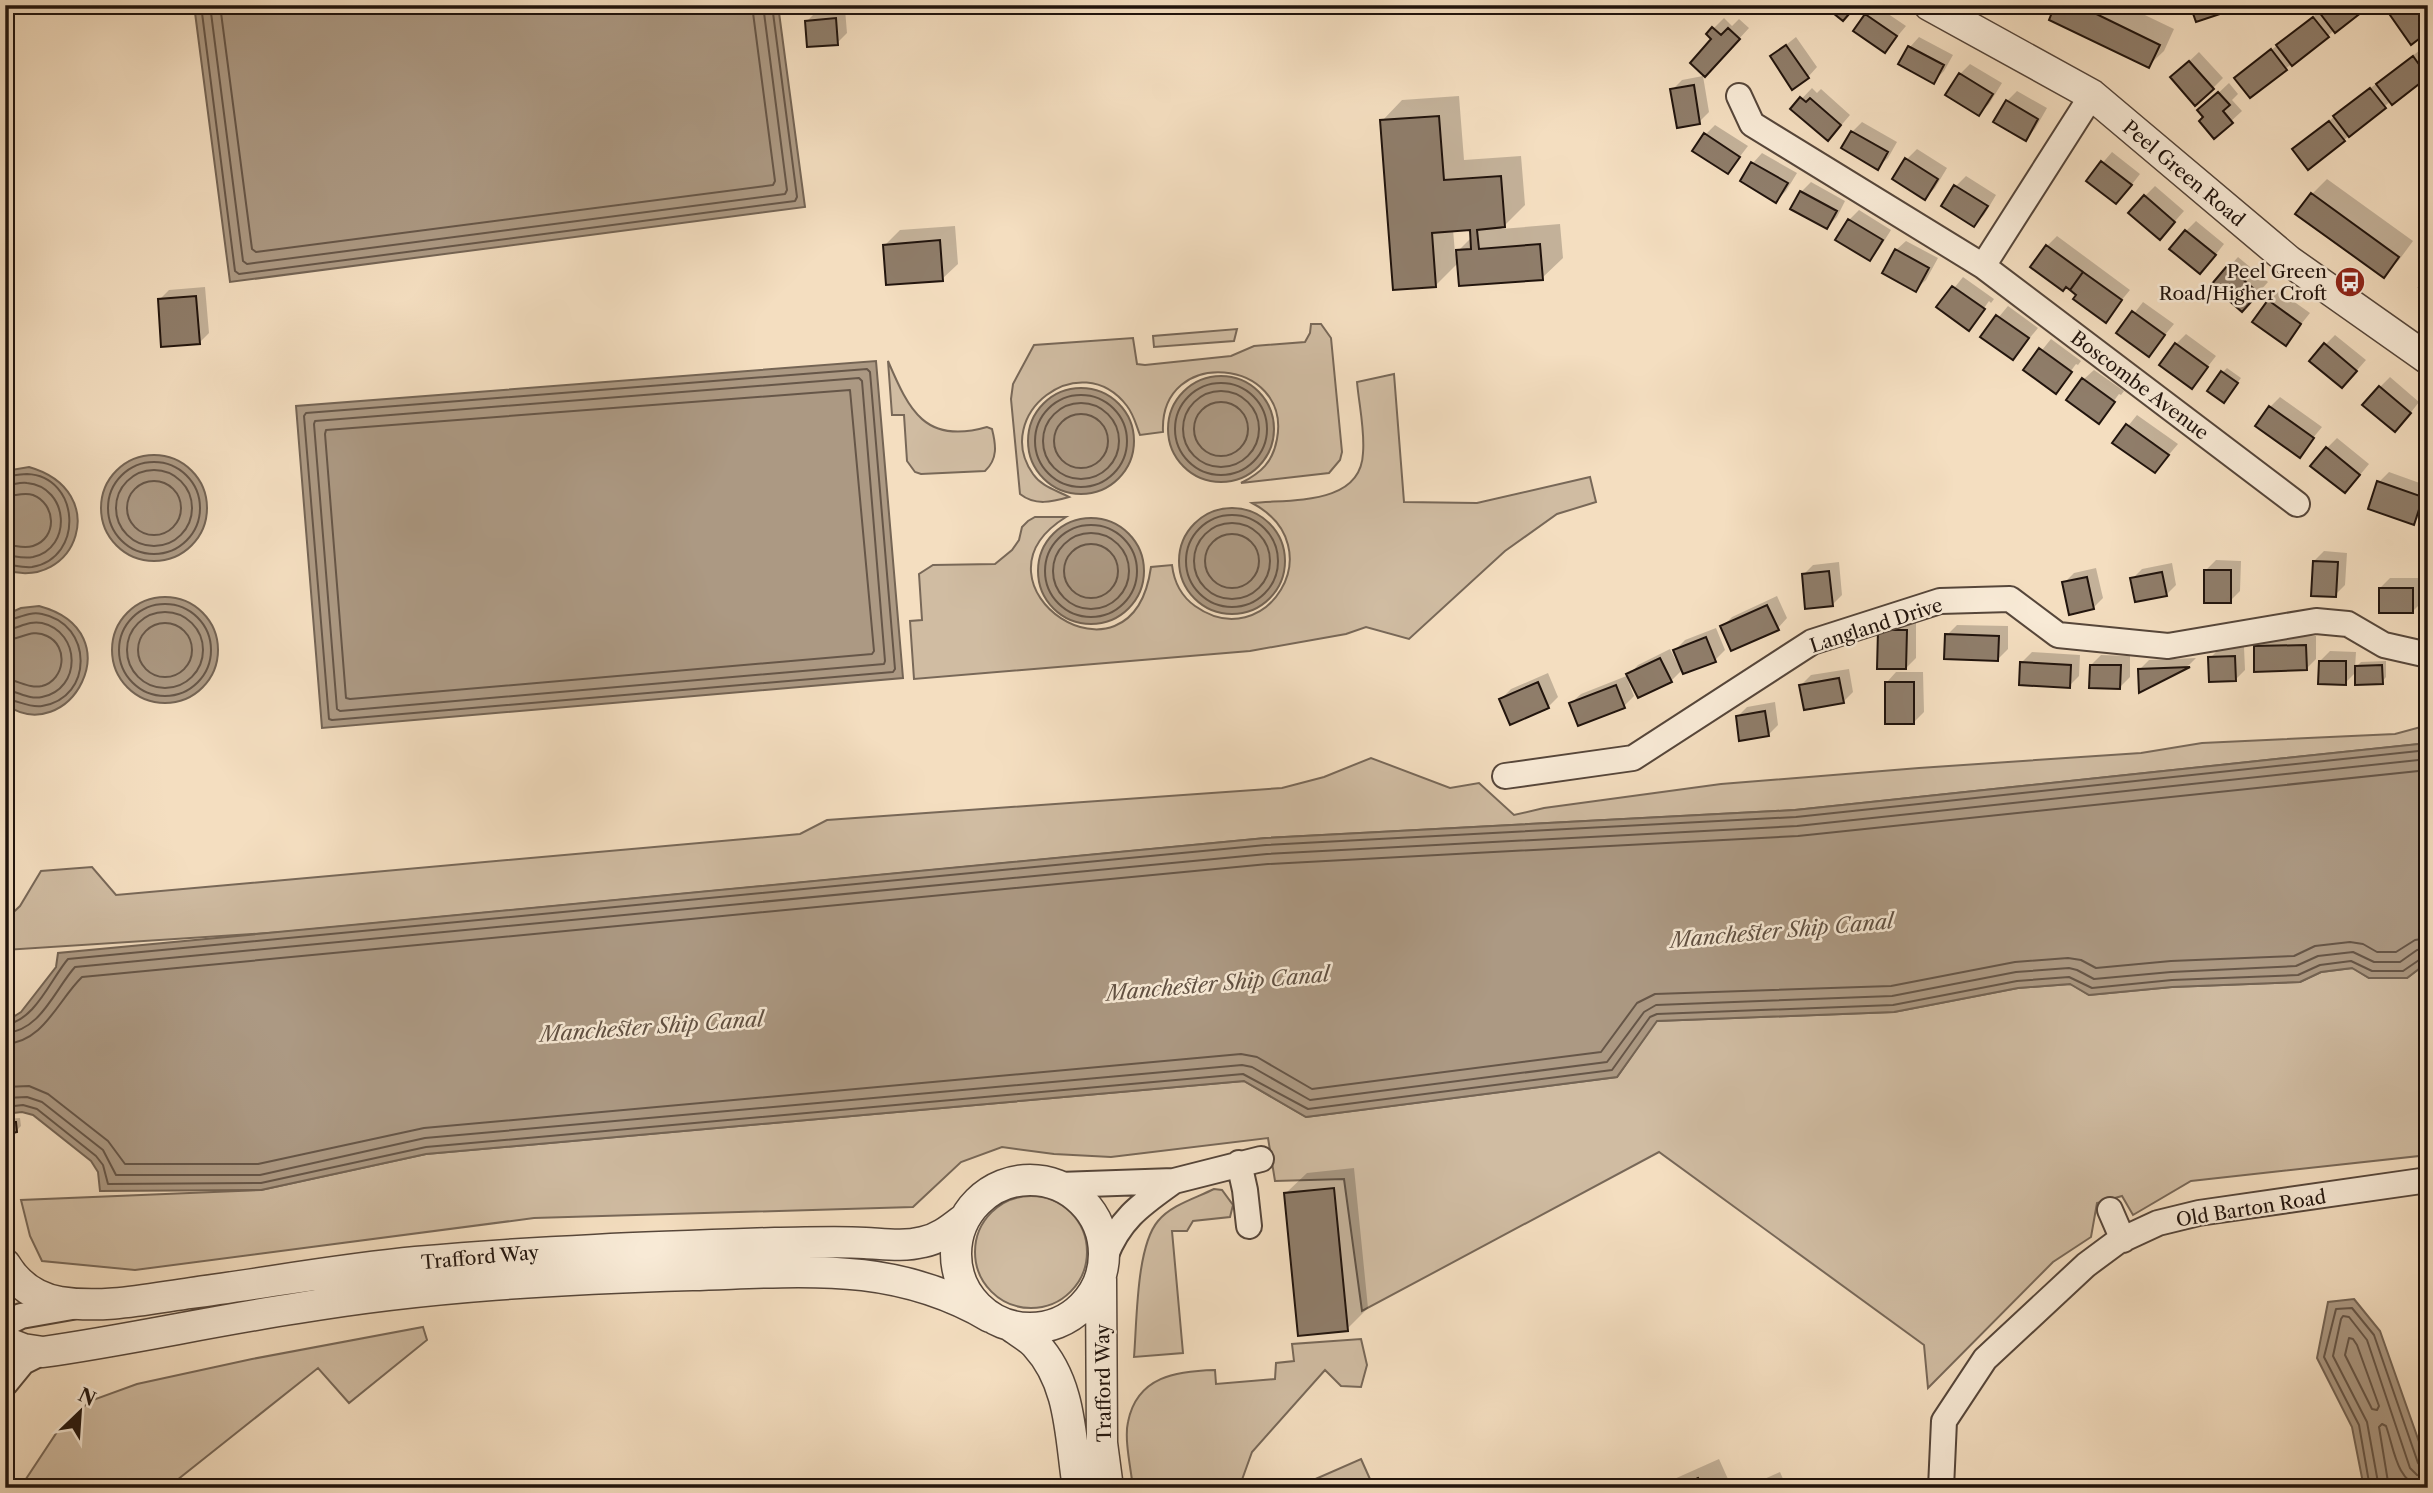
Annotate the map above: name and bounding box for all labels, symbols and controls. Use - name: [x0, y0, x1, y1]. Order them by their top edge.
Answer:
- street label: Peel Green Road: [2118, 116, 2250, 231]
- place label: Peel Green Road/Higher Croft: [2159, 260, 2327, 305]
- bus stop icon: Peel Green Road/Higher Croft: [2333, 265, 2367, 299]
- street label: Boscombe Avenue: [2066, 326, 2213, 445]
- street label: Langland Drive: [1807, 593, 1945, 658]
- water label: Manchester Ship Canal: [1666, 908, 1897, 953]
- water label: Manchester Ship Canal: [1102, 961, 1333, 1006]
- water label: Manchester Ship Canal: [536, 1006, 767, 1047]
- street label: Old Barton Road: [2174, 1185, 2328, 1232]
- street label: Trafford Way: [420, 1241, 540, 1274]
- street label: Trafford Way: [1091, 1323, 1116, 1442]
- north arrow: [46, 1378, 116, 1448]
- text: N: [75, 1383, 99, 1411]

